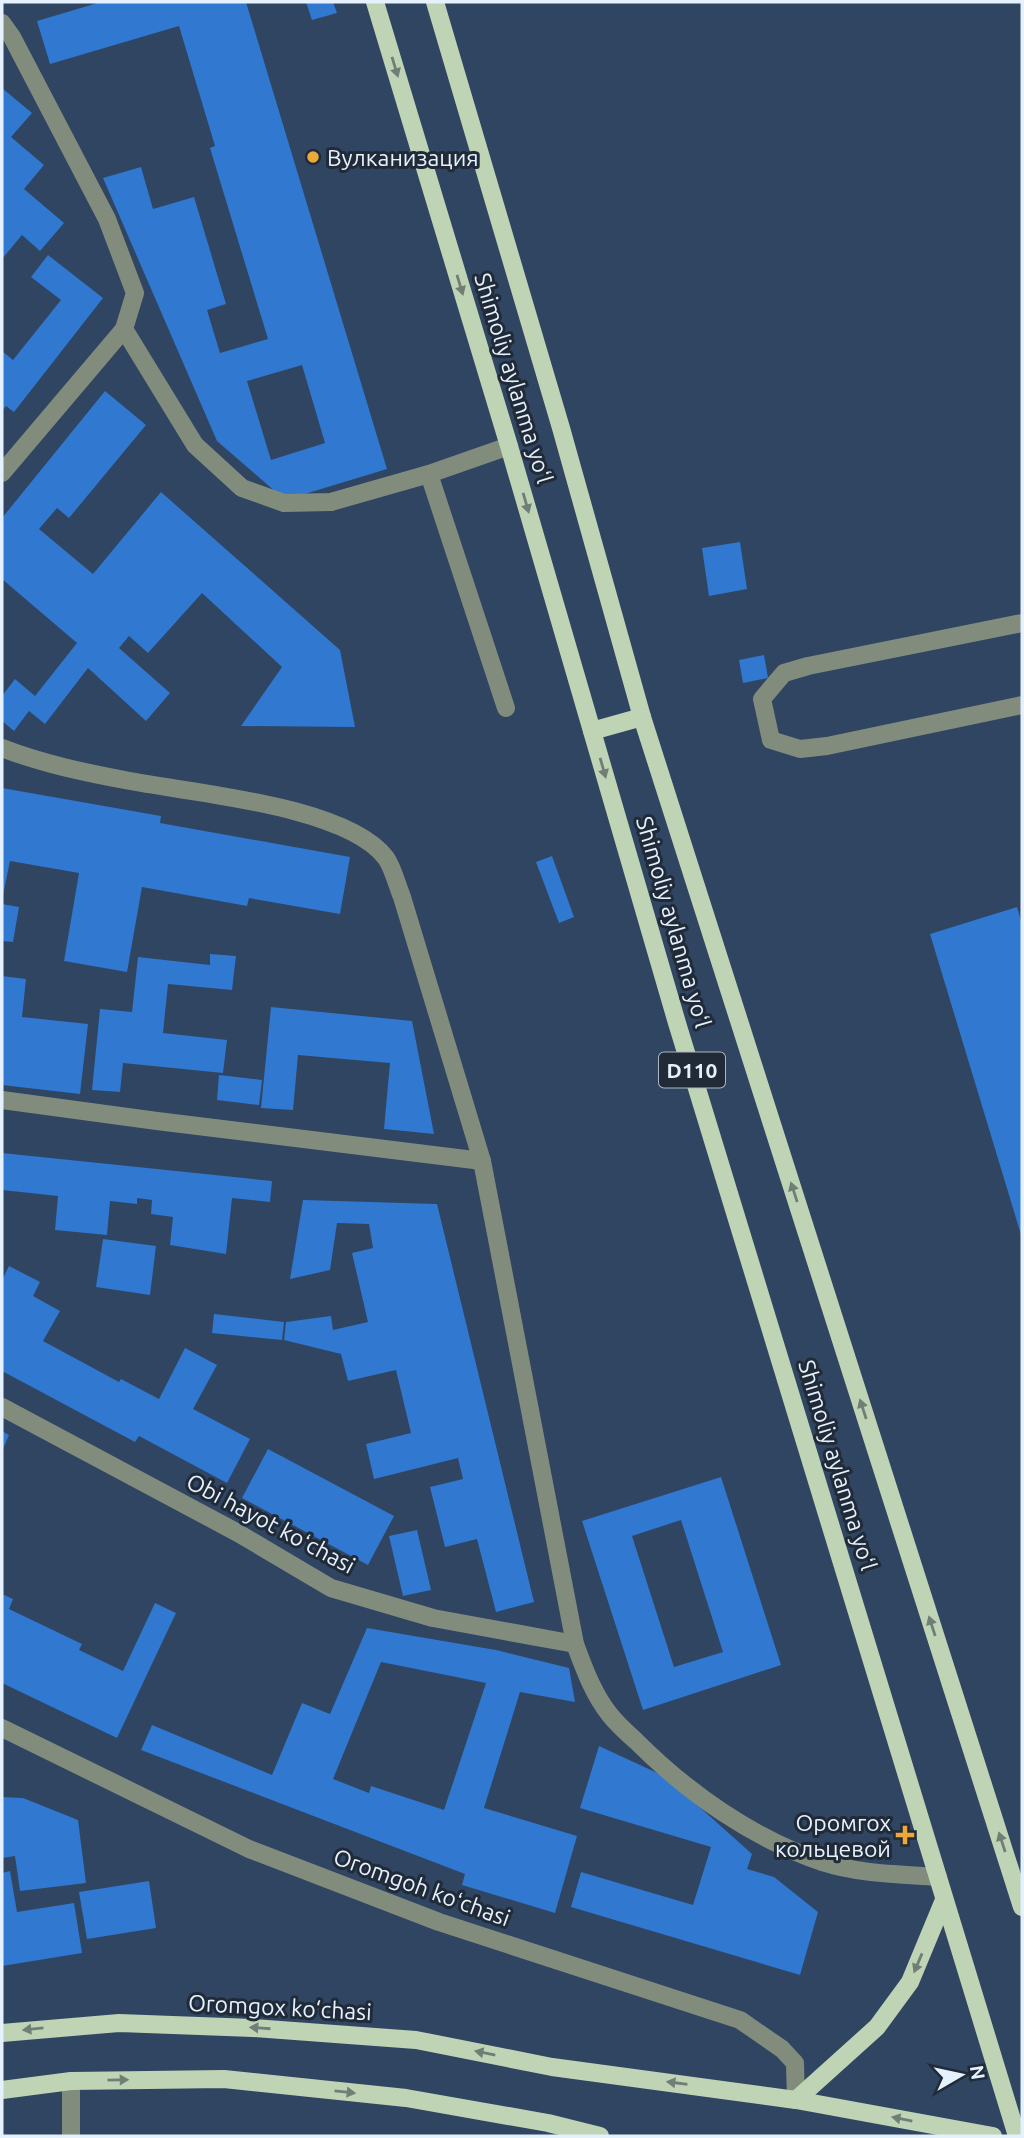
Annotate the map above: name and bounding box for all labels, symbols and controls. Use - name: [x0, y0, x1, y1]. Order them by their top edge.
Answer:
- one-way arrow: [390, 57, 400, 78]
- place label: Вулканизация: [327, 145, 479, 170]
- marker: Вулканизация: [305, 149, 321, 165]
- street label: Shimoliy aylanma yoʻl: [470, 270, 558, 486]
- one-way arrow: [456, 275, 466, 296]
- one-way arrow: [521, 493, 531, 514]
- one-way arrow: [599, 758, 609, 779]
- street label: Shimoliy aylanma yoʻl: [632, 814, 716, 1030]
- road number: D110: [659, 1052, 725, 1088]
- one-way arrow: [788, 1181, 799, 1202]
- street label: Shimoliy aylanma yoʻl: [794, 1357, 882, 1573]
- one-way arrow: [857, 1398, 868, 1419]
- street label: Obi hayot koʻchasi: [183, 1468, 359, 1578]
- one-way arrow: [927, 1615, 937, 1636]
- place label: Оромгох кольцевой: [775, 1810, 891, 1861]
- marker: Оромгох кольцевой: [897, 1827, 913, 1843]
- one-way arrow: [996, 1832, 1006, 1853]
- street label: Oromgoh koʻchasi: [330, 1843, 514, 1931]
- one-way arrow: [912, 1953, 924, 1973]
- street label: Oromgox ko‘chasi: [188, 1990, 372, 2024]
- one-way arrow: [249, 2022, 271, 2033]
- one-way arrow: [21, 2024, 43, 2035]
- north arrow: [926, 2040, 996, 2110]
- one-way arrow: [474, 2048, 496, 2059]
- text: N: [966, 2064, 990, 2081]
- one-way arrow: [108, 2074, 130, 2086]
- one-way arrow: [666, 2078, 688, 2089]
- one-way arrow: [334, 2086, 356, 2097]
- one-way arrow: [891, 2113, 913, 2124]

